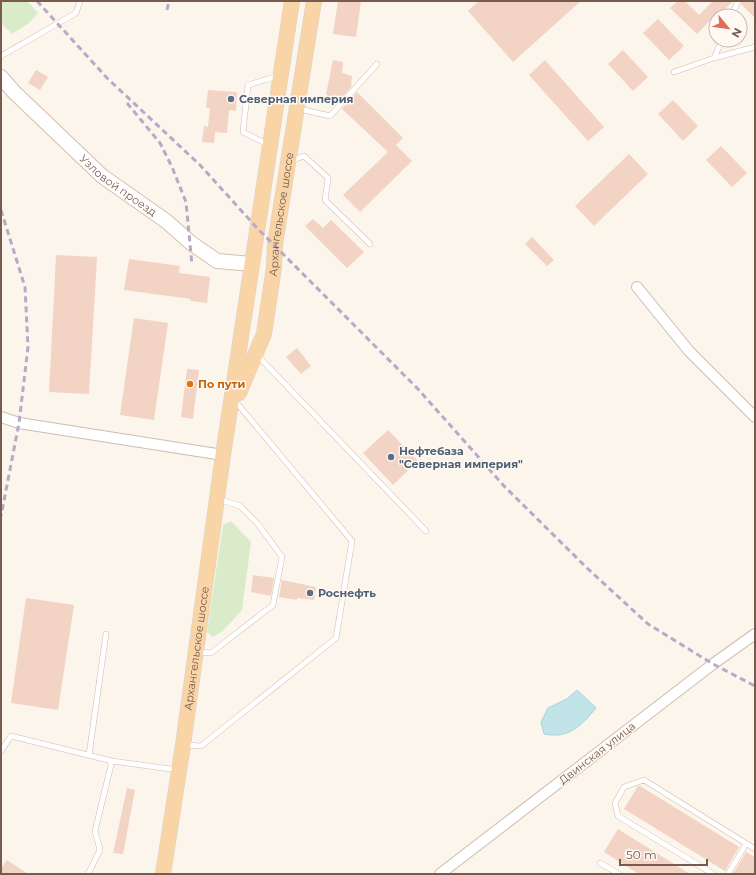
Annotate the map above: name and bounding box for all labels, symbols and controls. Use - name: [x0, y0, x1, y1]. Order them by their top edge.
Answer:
- north arrow: [708, 8, 748, 48]
- text: N: [728, 26, 745, 40]
- place label: Северная империя: [239, 92, 354, 106]
- marker: Северная империя: [226, 94, 236, 104]
- street label: Узловой проезд: [77, 151, 159, 219]
- street label: Архангельское шоссе: [266, 151, 297, 277]
- place label: По пути: [198, 377, 245, 391]
- marker: По пути: [185, 379, 195, 389]
- place label: Нефтебаза "Северная империя": [399, 444, 523, 471]
- marker: Нефтебаза "Северная империя": [386, 452, 396, 462]
- street label: Архангельское шоссе: [181, 585, 212, 711]
- place label: Роснефть: [318, 586, 376, 600]
- marker: Роснефть: [305, 588, 315, 598]
- street label: Двинская улица: [556, 719, 638, 787]
- scale bar: [620, 841, 707, 867]
- text: 50 m: [626, 847, 657, 862]

